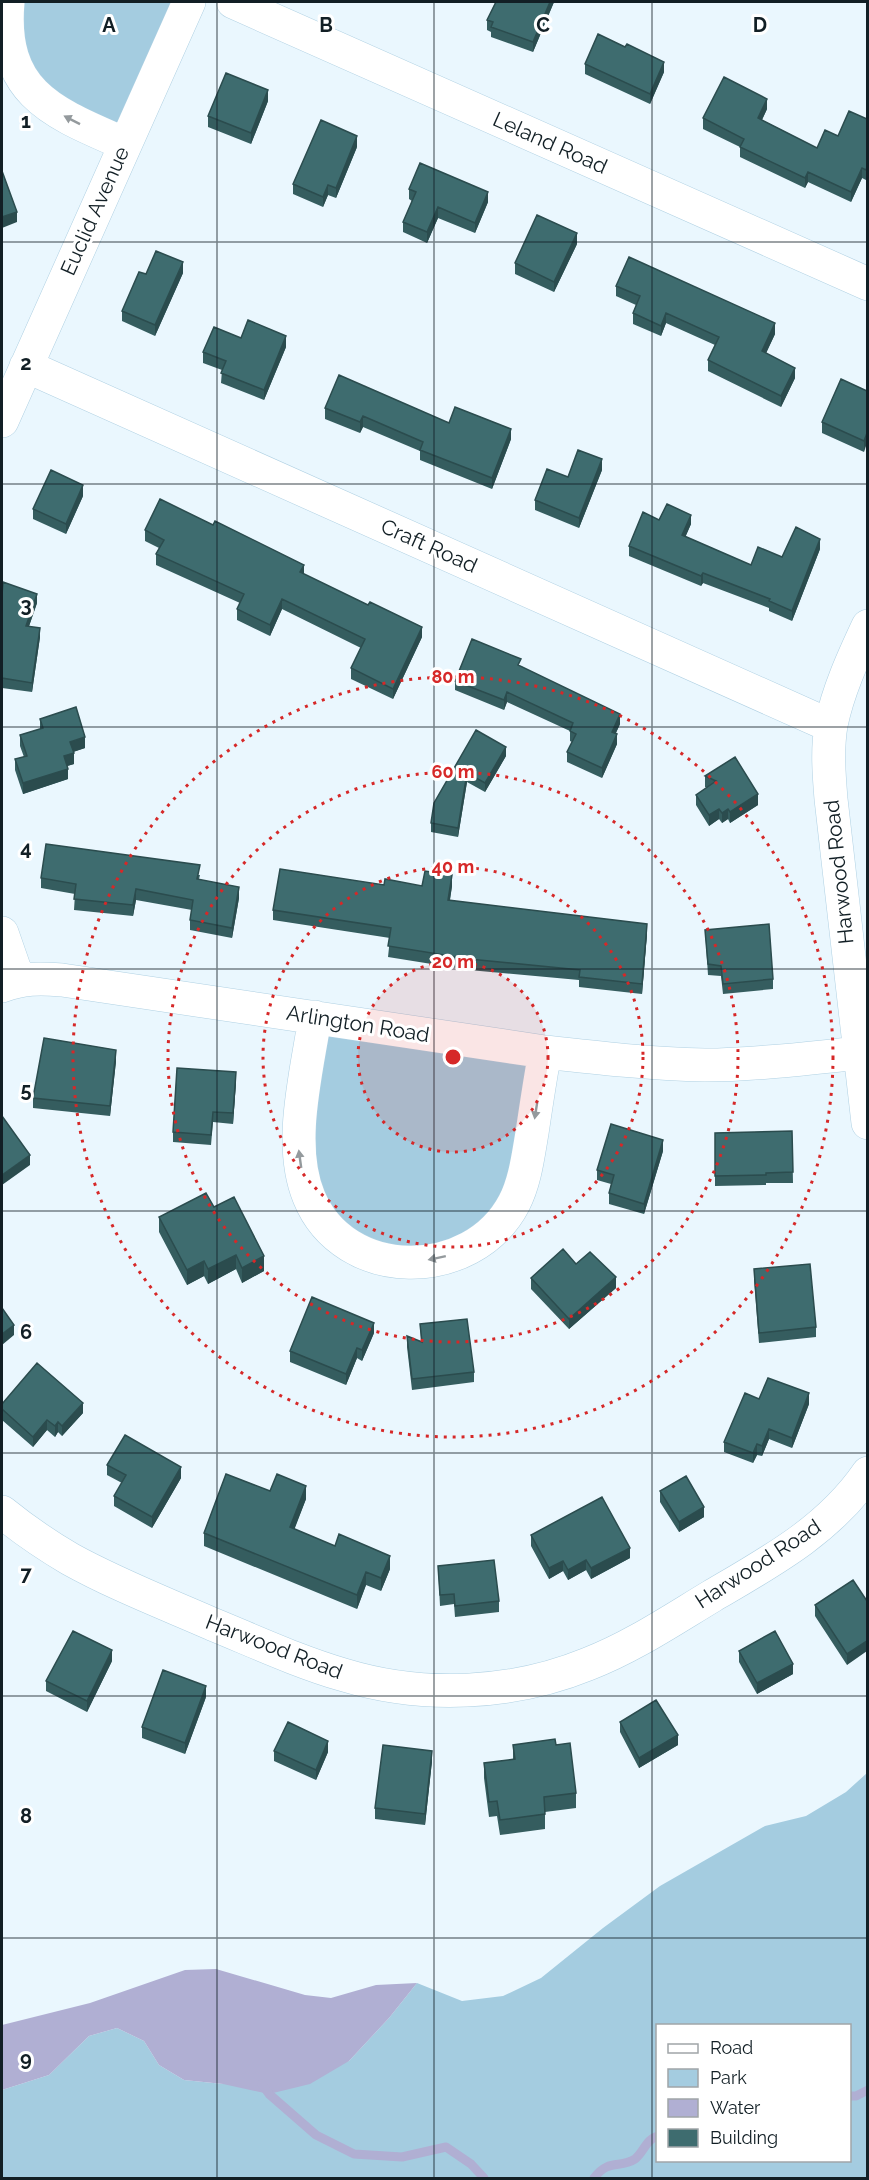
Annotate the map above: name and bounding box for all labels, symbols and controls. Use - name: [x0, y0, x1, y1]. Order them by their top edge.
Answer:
- text: A: [102, 13, 116, 37]
- text: B: [319, 13, 333, 37]
- text: C: [536, 13, 550, 37]
- text: D: [753, 13, 767, 37]
- street label: Leland Road: [489, 106, 611, 179]
- text: 1: [21, 109, 31, 133]
- one-way arrow: [63, 115, 80, 125]
- street label: Euclid Avenue: [55, 143, 134, 279]
- text: 2: [20, 351, 32, 375]
- street label: Craft Road: [377, 513, 481, 578]
- text: 3: [20, 593, 32, 617]
- text: 80 m: [431, 666, 475, 687]
- text: 60 m: [431, 761, 475, 782]
- street label: Harwood Road: [819, 799, 858, 945]
- text: 4: [20, 836, 32, 860]
- text: 40 m: [432, 856, 474, 877]
- text: 20 m: [432, 951, 474, 972]
- street label: Arlington Road: [285, 1000, 431, 1047]
- centre of rings: [443, 1047, 463, 1067]
- text: 5: [20, 1078, 32, 1102]
- one-way arrow: [531, 1100, 540, 1119]
- one-way arrow: [295, 1149, 304, 1168]
- one-way arrow: [428, 1254, 446, 1264]
- text: 6: [20, 1320, 32, 1344]
- street label: Harwood Road: [690, 1514, 825, 1613]
- text: 7: [20, 1562, 32, 1586]
- street label: Harwood Road: [202, 1609, 346, 1684]
- text: 8: [20, 1804, 32, 1828]
- legend: [656, 2024, 851, 2162]
- text: Road: [710, 2037, 753, 2058]
- text: 9: [20, 2047, 32, 2071]
- text: Park: [710, 2067, 747, 2088]
- text: Water: [710, 2097, 761, 2118]
- text: Building: [710, 2127, 778, 2148]

